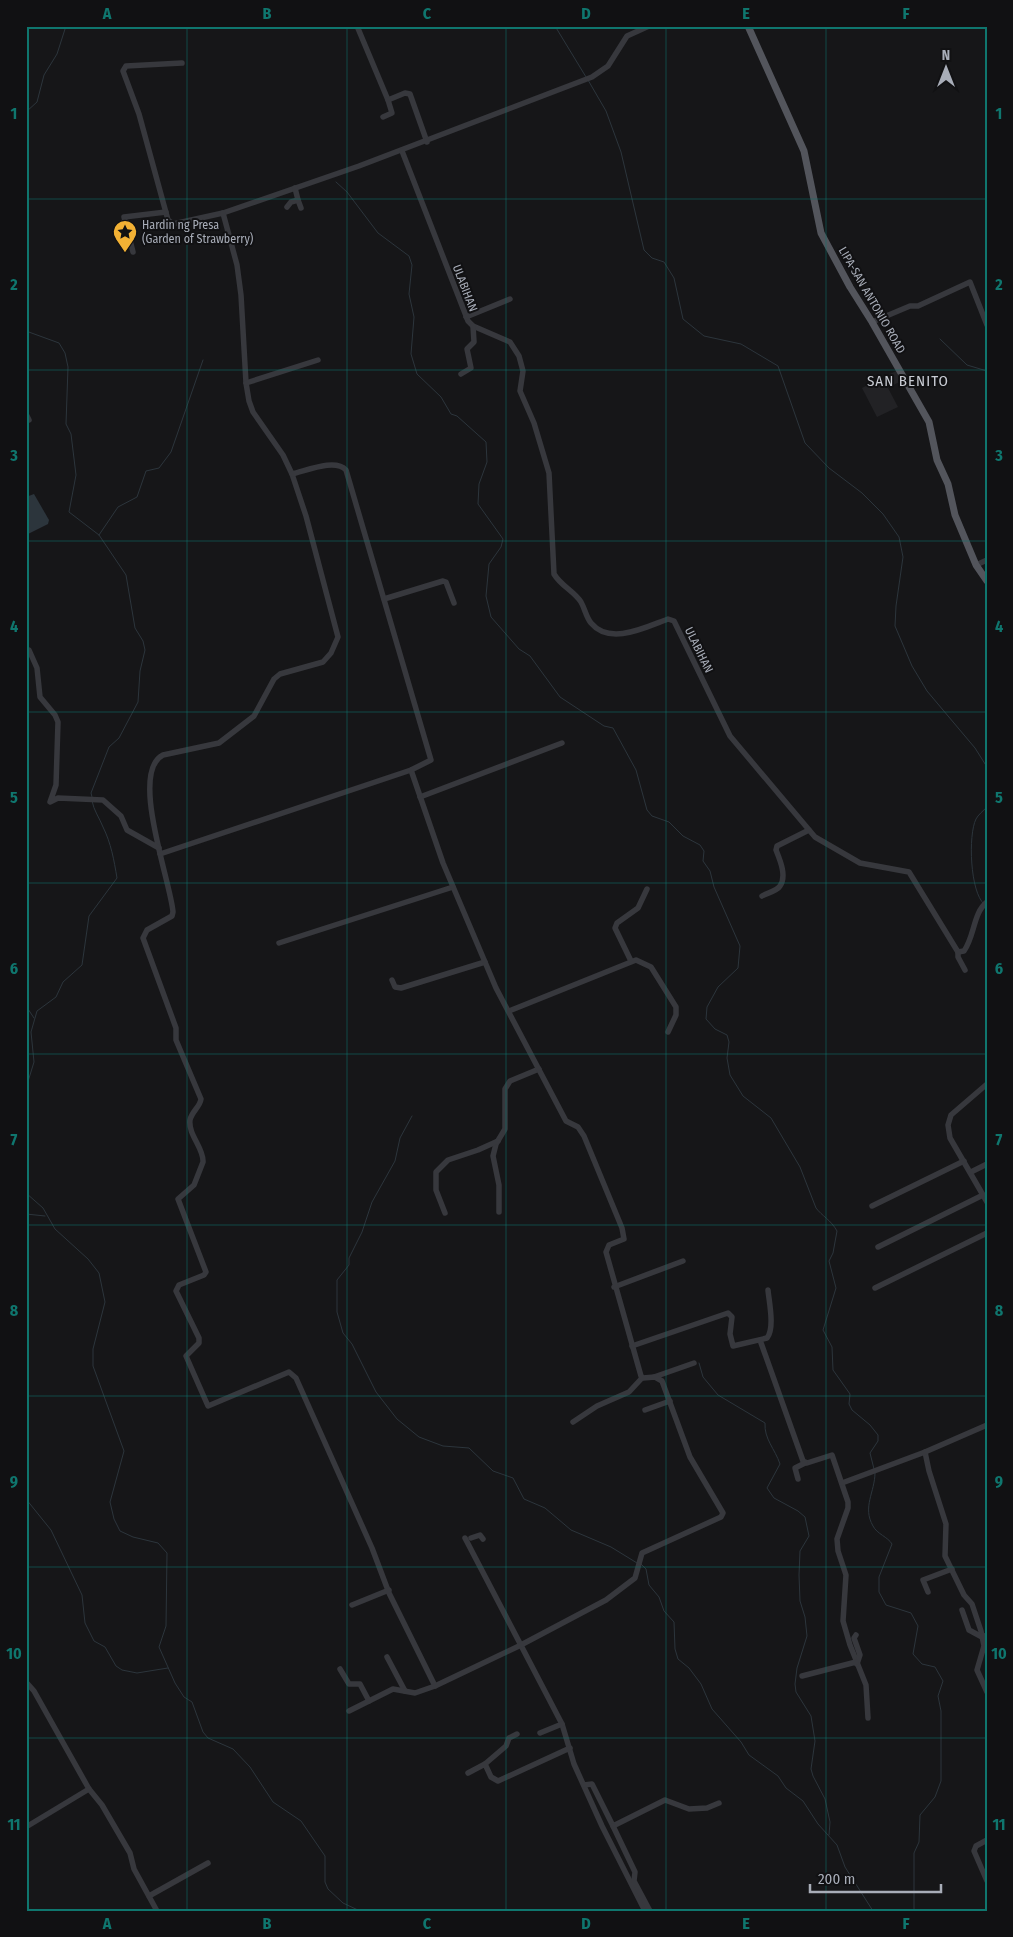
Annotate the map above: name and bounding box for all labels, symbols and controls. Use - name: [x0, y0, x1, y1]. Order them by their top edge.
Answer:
- text: A: [102, 4, 112, 23]
- text: B: [263, 4, 272, 23]
- text: C: [423, 4, 432, 23]
- text: D: [581, 4, 591, 23]
- text: E: [742, 4, 750, 23]
- text: F: [902, 4, 910, 23]
- north arrow: [920, 42, 970, 92]
- text: N: [942, 47, 950, 64]
- text: 1: [11, 104, 17, 123]
- text: 1: [996, 104, 1002, 123]
- place label: Hardin ng Presa (Garden of Strawberry): [142, 218, 254, 246]
- place icon: Hardin ng Presa (Garden of Strawberry): [112, 219, 138, 253]
- street label: LIPA-SAN ANTONIO ROAD: [836, 244, 908, 356]
- street label: ULABIHAN: [450, 262, 480, 314]
- text: 2: [9, 275, 18, 294]
- text: 2: [994, 275, 1003, 294]
- district label: SAN BENITO: [867, 372, 949, 390]
- text: 3: [9, 446, 18, 465]
- text: 3: [994, 446, 1003, 465]
- text: 4: [10, 617, 18, 636]
- text: 4: [995, 617, 1003, 636]
- street label: ULABIHAN: [682, 625, 716, 675]
- text: 5: [10, 788, 18, 807]
- text: 5: [995, 788, 1003, 807]
- text: 6: [10, 959, 18, 978]
- text: 6: [995, 959, 1003, 978]
- text: 7: [11, 1130, 18, 1149]
- text: 7: [996, 1130, 1003, 1149]
- text: 8: [10, 1301, 19, 1320]
- text: 8: [995, 1301, 1004, 1320]
- text: 9: [10, 1472, 18, 1491]
- text: 9: [995, 1472, 1003, 1491]
- text: 10: [6, 1644, 22, 1663]
- text: 10: [991, 1644, 1007, 1663]
- text: 11: [7, 1815, 21, 1834]
- text: 11: [992, 1815, 1006, 1834]
- scale bar: [810, 1862, 942, 1894]
- text: 200 m: [818, 1870, 855, 1888]
- text: A: [102, 1914, 112, 1933]
- text: B: [263, 1914, 272, 1933]
- text: C: [423, 1914, 432, 1933]
- text: D: [581, 1914, 591, 1933]
- text: E: [742, 1914, 750, 1933]
- text: F: [902, 1914, 910, 1933]

